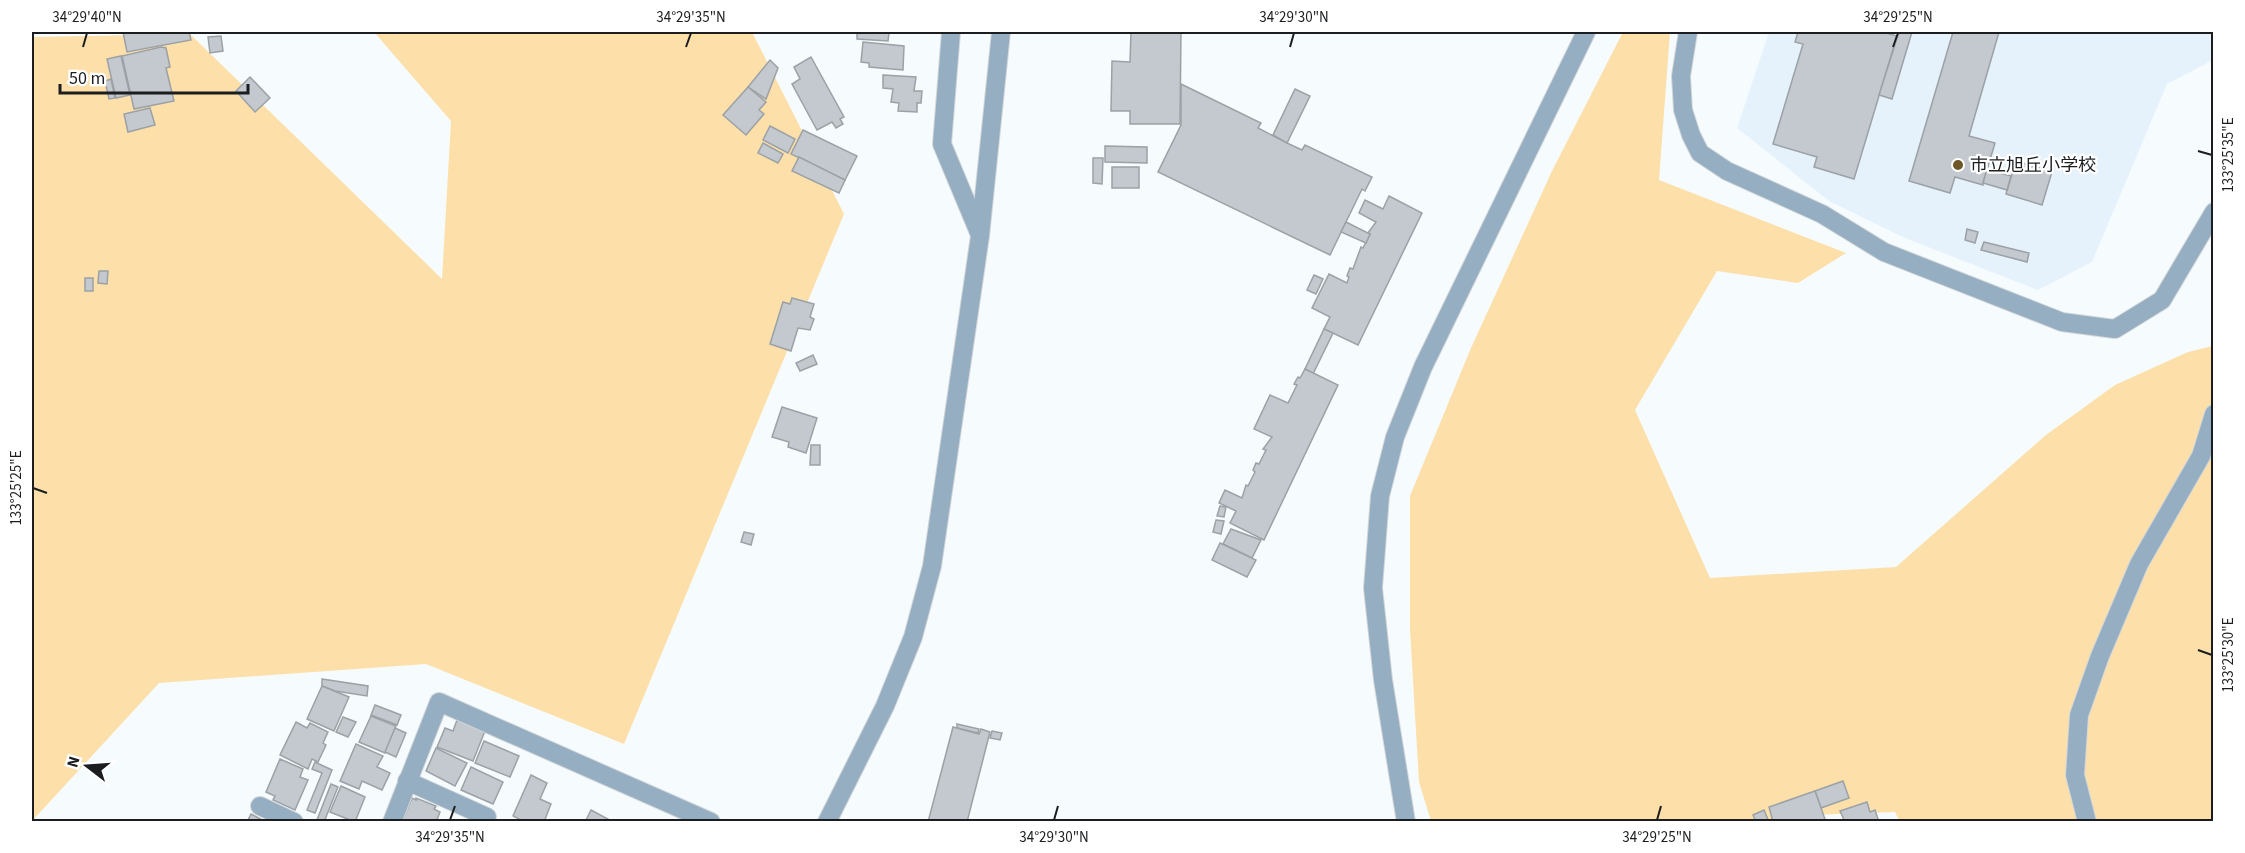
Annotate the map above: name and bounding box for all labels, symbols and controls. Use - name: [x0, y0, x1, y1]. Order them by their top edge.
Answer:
- text: 34°29'40"N: [52, 7, 122, 28]
- text: 34°29'35"N: [656, 7, 726, 28]
- text: 34°29'30"N: [1259, 7, 1329, 28]
- text: 34°29'25"N: [1863, 7, 1933, 28]
- scale bar: [60, 57, 248, 95]
- text: 50 m: [69, 66, 105, 91]
- text: 133°25'35"E: [2218, 117, 2239, 193]
- place label: 市立旭丘小学校: [1970, 153, 2096, 178]
- marker: 市立旭丘小学校: [1951, 158, 1965, 172]
- text: 133°25'25"E: [6, 450, 27, 526]
- text: 133°25'30"E: [2218, 617, 2239, 693]
- north arrow: [57, 736, 117, 796]
- text: N: [62, 754, 86, 770]
- text: 34°29'35"N: [415, 827, 485, 848]
- text: 34°29'30"N: [1019, 827, 1089, 848]
- text: 34°29'25"N: [1622, 827, 1692, 848]

